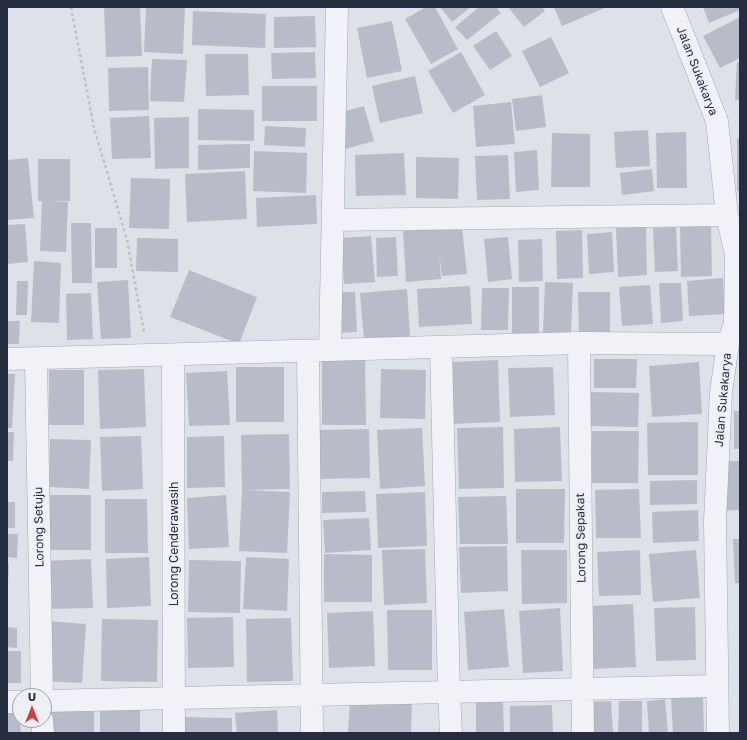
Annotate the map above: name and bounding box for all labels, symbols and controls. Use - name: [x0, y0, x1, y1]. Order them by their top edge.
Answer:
- street label: Jalan Sukakarya: [673, 24, 721, 118]
- street label: Jalan Sukakarya: [712, 352, 734, 448]
- street label: Lorong Cenderawasih: [167, 482, 181, 606]
- street label: Lorong Setuju: [31, 487, 47, 567]
- street label: Lorong Sepakat: [573, 493, 589, 583]
- north arrow: [12, 688, 52, 728]
- text: U: [28, 690, 36, 703]

